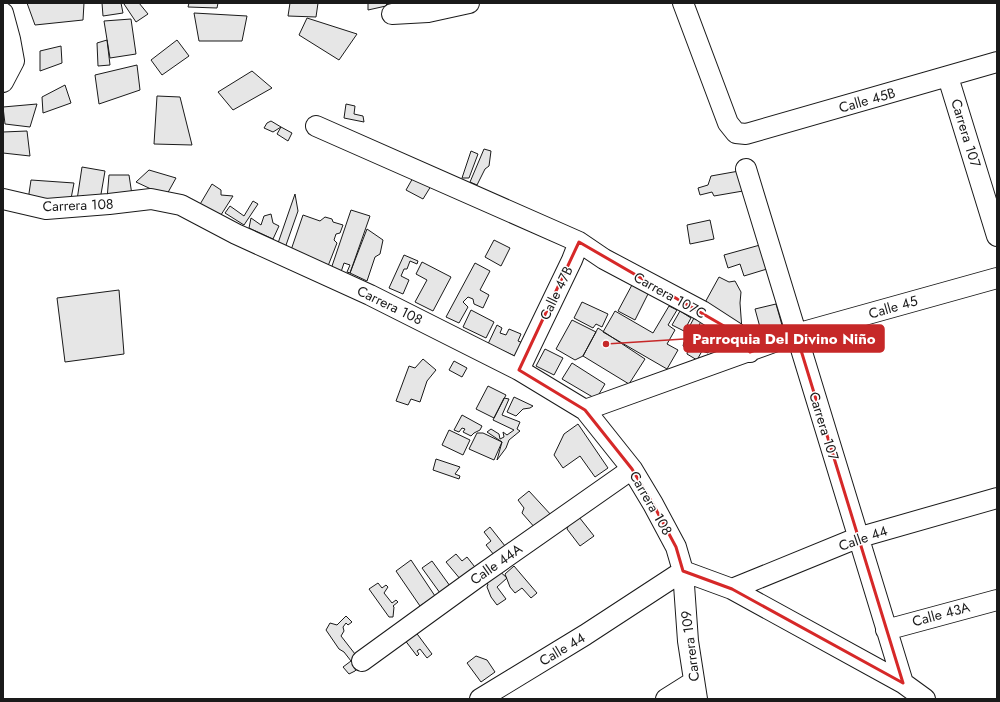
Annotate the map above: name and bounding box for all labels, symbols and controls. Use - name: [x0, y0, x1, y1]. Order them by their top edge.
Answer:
- street label: Calle 45B: [836, 82, 898, 118]
- street label: Carrera 107: [946, 96, 986, 170]
- street label: Carrera 108: [42, 194, 114, 216]
- street label: Calle 47B: [534, 263, 578, 323]
- street label: Carrera 107C: [630, 267, 710, 323]
- street label: Carrera 108: [354, 280, 426, 330]
- street label: Calle 45: [866, 290, 920, 324]
- callout: Parroquia Del Divino Niño: [684, 325, 884, 352]
- text: Parroquia Del Divino Niño: [692, 328, 876, 350]
- street label: Carrera 107: [804, 389, 844, 463]
- street label: Carrera 108: [625, 467, 677, 539]
- street label: Calle 44: [836, 520, 890, 556]
- street label: Calle 44A: [466, 538, 527, 589]
- street label: Calle 43A: [910, 597, 973, 631]
- street label: Carrera 109: [676, 609, 704, 683]
- street label: Calle 44: [535, 627, 589, 671]

